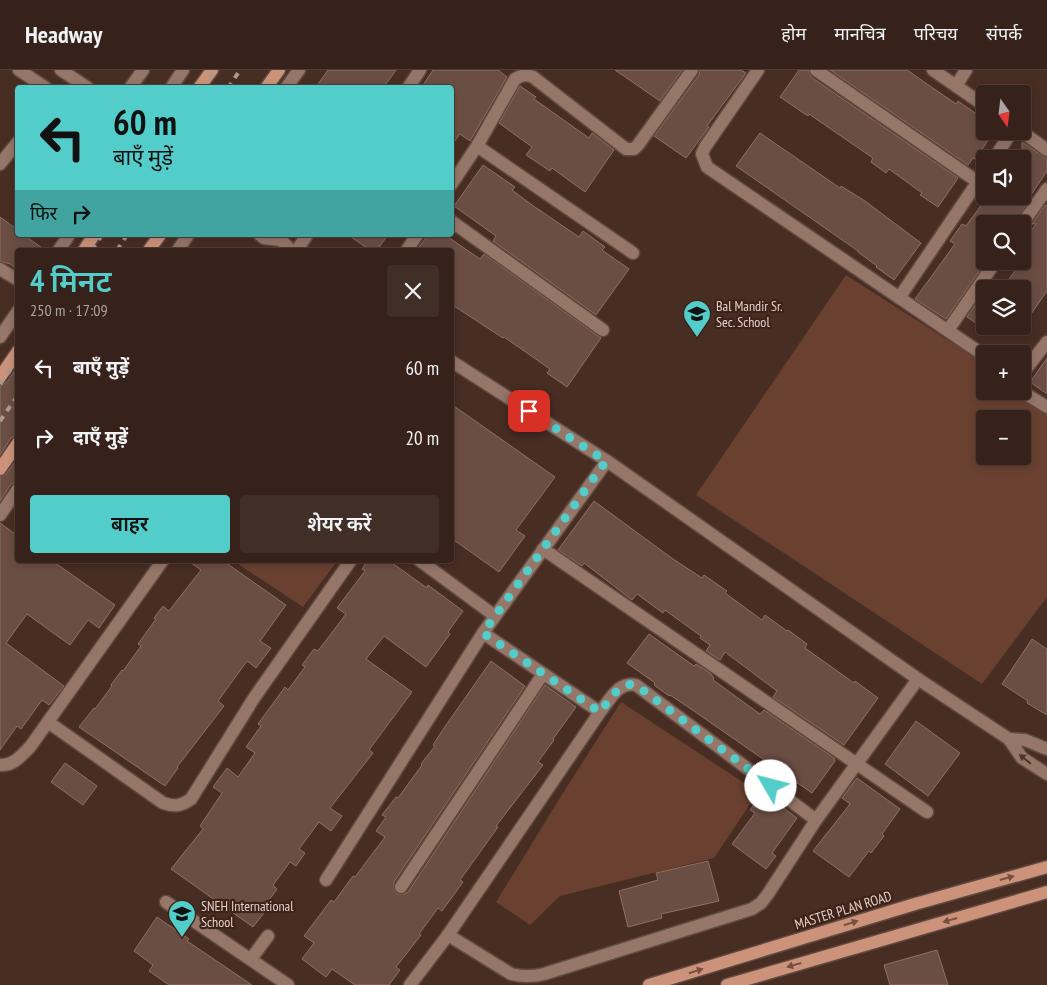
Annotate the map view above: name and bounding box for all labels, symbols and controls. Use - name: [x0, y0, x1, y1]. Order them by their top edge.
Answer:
- text: Headway: [25, 19, 102, 50]
- text: होम: [781, 22, 806, 45]
- text: मानचित्र: [834, 22, 886, 45]
- text: परिचय: [914, 22, 958, 45]
- text: संपर्क: [986, 22, 1022, 45]
- north arrow: [976, 85, 1031, 140]
- map controls: [976, 85, 1031, 465]
- text: 60 m: [113, 99, 177, 145]
- icon: left: [30, 105, 95, 170]
- text: बाएँ मुड़ें: [113, 143, 173, 171]
- button: sound: [976, 150, 1031, 205]
- icon: right: [67, 200, 95, 228]
- text: फिर: [30, 201, 57, 225]
- button: search: [976, 215, 1031, 270]
- text: 4 मिनट: [30, 261, 111, 300]
- button: close: [387, 265, 439, 317]
- button: layers: [976, 280, 1031, 335]
- place label: Bal Mandir Sr. Sec. School: [716, 297, 783, 331]
- school or university icon: Bal Mandir Sr. Sec. School: [682, 299, 712, 338]
- text: 250 m · 17:09: [30, 300, 108, 320]
- button: +: [976, 345, 1031, 400]
- icon: left: [30, 354, 58, 382]
- text: बाएँ मुड़ें: [73, 355, 129, 379]
- text: 60 m: [406, 356, 439, 380]
- pin: [508, 390, 550, 432]
- icon: arrive: [515, 397, 543, 425]
- button: −: [976, 410, 1031, 465]
- icon: right: [30, 424, 58, 452]
- text: दाएँ मुड़ें: [73, 425, 128, 449]
- text: 20 m: [406, 426, 439, 450]
- button: बाहर: [30, 495, 230, 553]
- button: शेयर करें: [240, 495, 439, 553]
- one-way arrow: [1019, 754, 1032, 765]
- position arrow: [744, 759, 796, 811]
- one-way arrow: [1000, 874, 1015, 882]
- street label: MASTER PLAN ROAD: [792, 887, 894, 933]
- place label: SNEH International School: [201, 897, 294, 931]
- school or university icon: SNEH International School: [167, 899, 197, 938]
- one-way arrow: [942, 916, 957, 924]
- one-way arrow: [844, 919, 859, 927]
- one-way arrow: [786, 962, 801, 970]
- one-way arrow: [688, 966, 703, 974]

